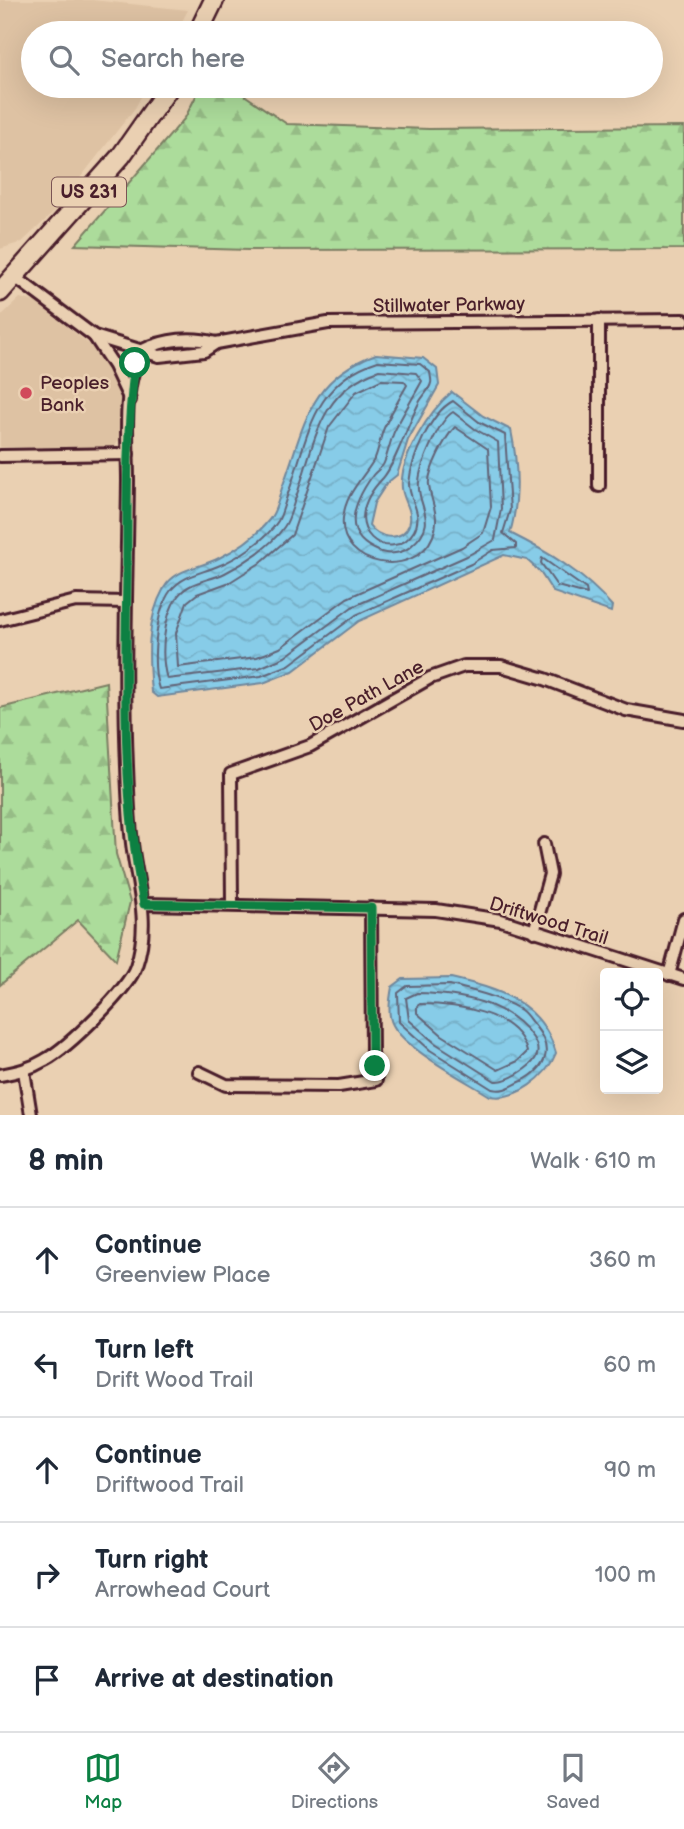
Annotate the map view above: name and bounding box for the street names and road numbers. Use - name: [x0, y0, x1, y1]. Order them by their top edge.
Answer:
- road number: US 231: [52, 177, 126, 206]
- street label: Stillwater Parkway: [373, 293, 526, 318]
- street label: Doe Path Lane: [305, 655, 428, 737]
- street label: Driftwood Trail: [486, 892, 611, 950]

